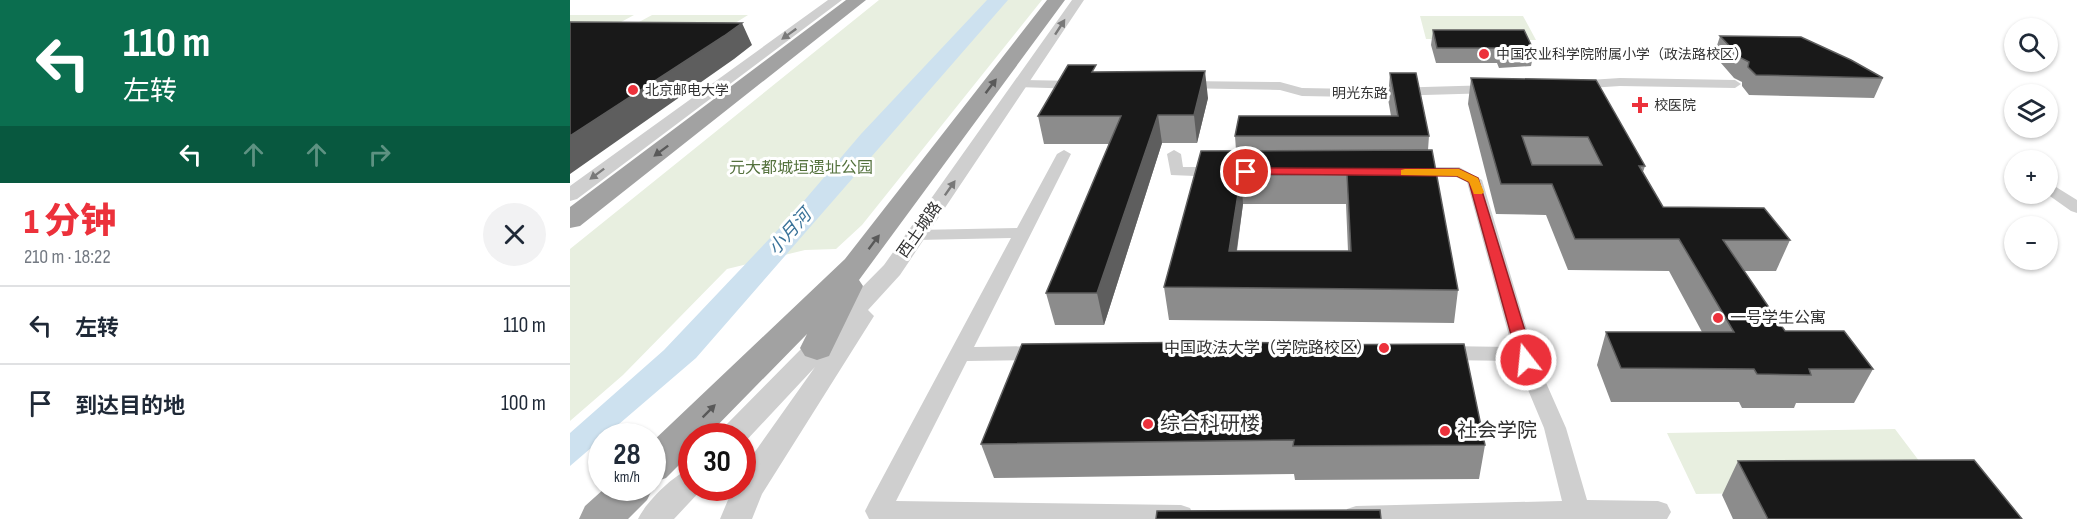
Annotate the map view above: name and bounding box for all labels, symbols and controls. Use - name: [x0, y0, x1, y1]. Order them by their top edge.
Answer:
- text: 110 m: [123, 18, 210, 69]
- map controls: [2004, 18, 2058, 270]
- button: search: [2004, 18, 2058, 72]
- one-way arrow: [1054, 19, 1065, 35]
- icon: left: [24, 24, 102, 102]
- one-way arrow: [781, 28, 796, 40]
- place label: 中国农业科学院附属小学（政法路校区）: [1496, 46, 1748, 63]
- marker: 中国农业科学院附属小学（政法路校区）: [1477, 47, 1491, 61]
- text: 左转: [123, 76, 177, 108]
- one-way arrow: [985, 78, 998, 94]
- place label: 北京邮电大学: [645, 82, 729, 99]
- marker: 北京邮电大学: [626, 83, 640, 97]
- button: layers: [2004, 84, 2058, 138]
- street label: 明光东路: [1332, 85, 1388, 102]
- marker: 校医院: [1631, 96, 1649, 114]
- place label: 校医院: [1654, 97, 1696, 114]
- icon: left: [174, 138, 207, 171]
- icon: ahead: [237, 138, 270, 171]
- icon: ahead: [300, 138, 333, 171]
- icon: right: [363, 138, 396, 171]
- one-way arrow: [653, 145, 668, 157]
- pin: [1220, 146, 1271, 197]
- button: +: [2004, 150, 2058, 204]
- icon: arrive: [1229, 155, 1262, 188]
- park label: 元大都城垣遗址公园: [729, 159, 873, 178]
- one-way arrow: [590, 168, 605, 180]
- one-way arrow: [944, 180, 955, 196]
- street label: 西土城路: [894, 198, 946, 262]
- text: 1 分钟: [24, 201, 116, 244]
- button: close: [483, 203, 546, 266]
- water label: 小月河: [764, 203, 818, 259]
- button: −: [2004, 216, 2058, 270]
- one-way arrow: [868, 234, 880, 249]
- text: 210 m · 18:22: [24, 245, 111, 269]
- icon: left: [24, 309, 57, 342]
- place label: 一号学生公寓: [1730, 309, 1826, 328]
- marker: 一号学生公寓: [1711, 311, 1725, 325]
- text: 110 m: [503, 312, 546, 339]
- text: 左转: [75, 315, 119, 342]
- position arrow: [1494, 328, 1558, 392]
- place label: 中国政法大学（学院路校区）: [1164, 339, 1372, 358]
- marker: 中国政法大学（学院路校区）: [1377, 341, 1391, 355]
- icon: arrive: [24, 387, 57, 420]
- text: 100 m: [501, 390, 546, 417]
- text: 到达目的地: [75, 393, 185, 420]
- one-way arrow: [702, 405, 716, 419]
- place label: 综合科研楼: [1160, 412, 1260, 436]
- marker: 综合科研楼: [1141, 417, 1155, 431]
- place label: 社会学院: [1457, 419, 1537, 443]
- speed limit sign: 30: [678, 423, 756, 501]
- marker: 社会学院: [1438, 424, 1452, 438]
- text: 28: [613, 437, 641, 473]
- text: km/h: [614, 468, 640, 487]

